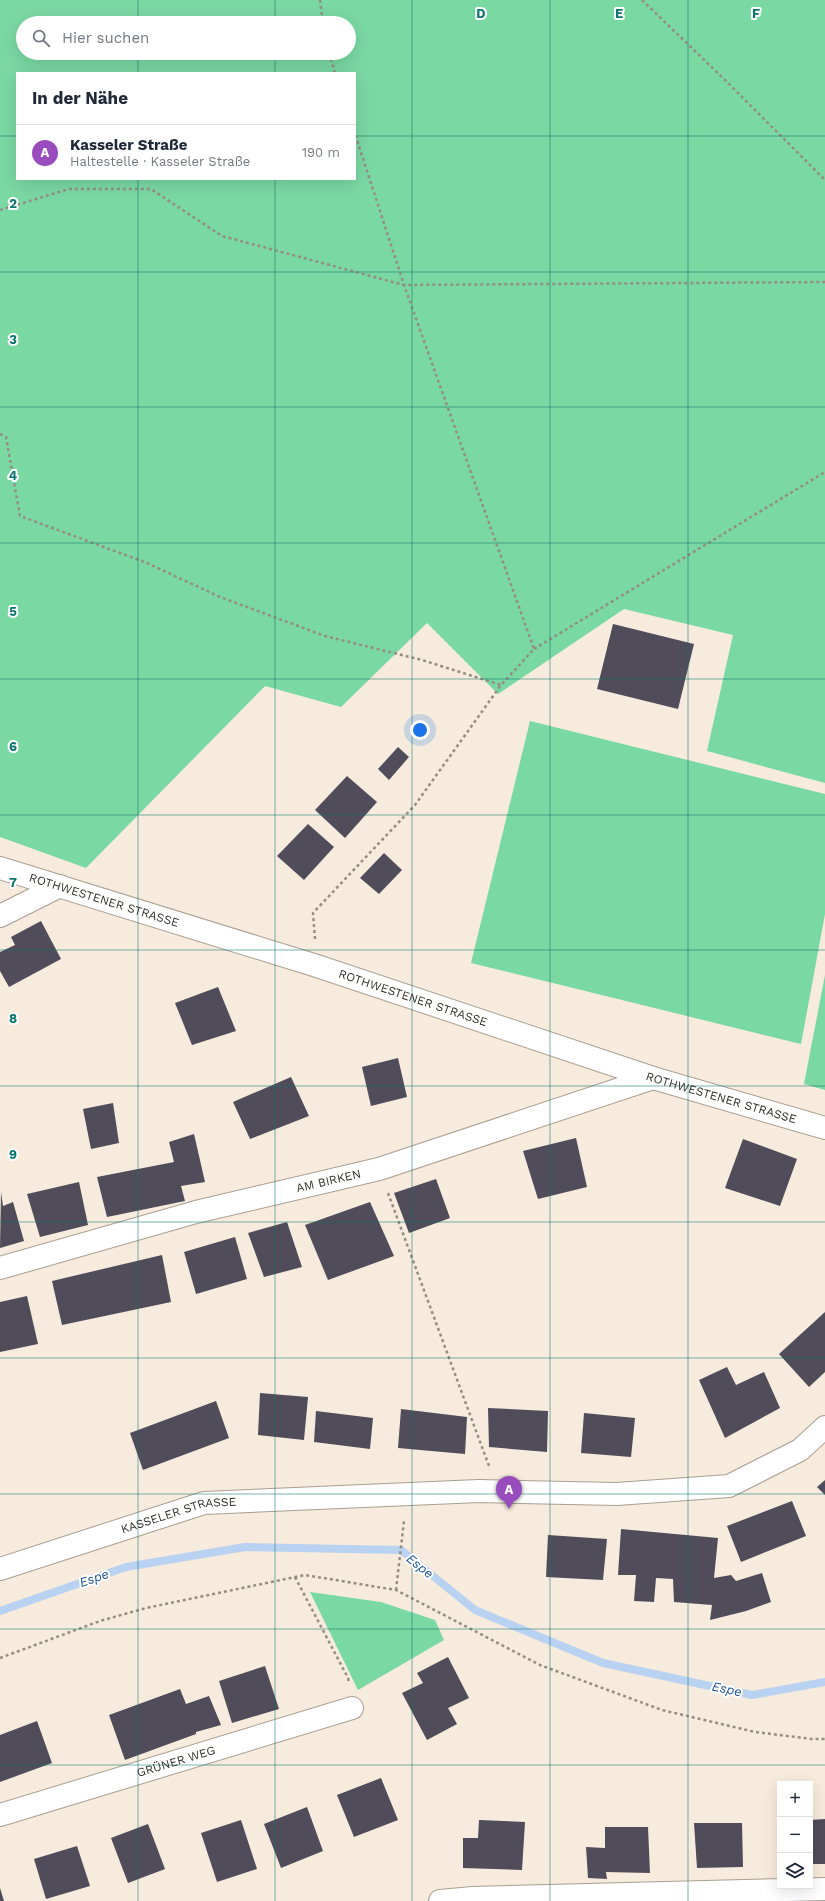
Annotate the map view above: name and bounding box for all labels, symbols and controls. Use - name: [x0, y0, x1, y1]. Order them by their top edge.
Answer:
- text: D: [476, 6, 486, 21]
- text: E: [615, 6, 623, 21]
- text: F: [752, 6, 760, 21]
- search box: [16, 16, 356, 60]
- icon: search: [30, 27, 52, 49]
- text: Hier suchen: [62, 29, 149, 47]
- text: In der Nähe: [32, 88, 128, 108]
- text: Kasseler Straße: [70, 136, 187, 154]
- text: A: [41, 145, 49, 160]
- text: 190 m: [302, 145, 340, 160]
- text: Haltestelle · Kasseler Straße: [70, 154, 250, 169]
- text: 2: [9, 196, 17, 211]
- text: 3: [9, 332, 17, 347]
- text: 4: [9, 468, 18, 483]
- text: 5: [9, 604, 17, 619]
- your location: [410, 720, 430, 740]
- text: 6: [9, 739, 17, 754]
- street label: ROTHWESTENER STRASSE: [27, 870, 181, 930]
- text: 7: [9, 875, 17, 890]
- street label: ROTHWESTENER STRASSE: [337, 967, 490, 1029]
- text: 8: [9, 1011, 17, 1026]
- street label: ROTHWESTENER STRASSE: [644, 1069, 798, 1126]
- text: 9: [9, 1147, 17, 1162]
- street label: AM BIRKEN: [295, 1166, 362, 1195]
- pin: A: [496, 1476, 522, 1509]
- street label: KASSELER STRASSE: [119, 1495, 237, 1536]
- water label: Espe: [404, 1551, 436, 1581]
- water label: Espe: [77, 1566, 111, 1590]
- water label: Espe: [711, 1679, 743, 1699]
- street label: GRÜNER WEG: [135, 1743, 217, 1780]
- map controls: [777, 1781, 813, 1889]
- button: +: [777, 1781, 813, 1817]
- button: −: [777, 1817, 813, 1853]
- button: layers: [777, 1853, 813, 1889]

